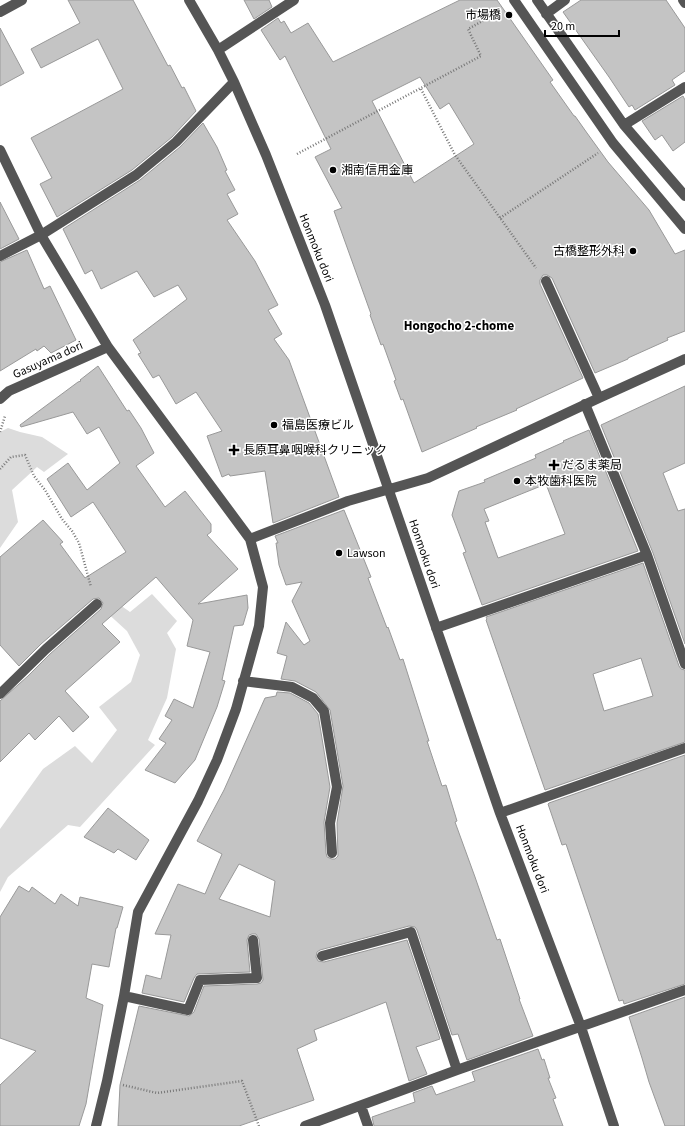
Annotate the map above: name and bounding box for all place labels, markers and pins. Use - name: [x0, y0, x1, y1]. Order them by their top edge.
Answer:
- place label: 市場橋: [465, 7, 501, 24]
- marker: 市場橋: [504, 10, 514, 20]
- place label: 湘南信用金庫: [341, 162, 413, 179]
- marker: 湘南信用金庫: [328, 165, 338, 175]
- place label: 古橋整形外科: [553, 243, 625, 260]
- marker: 古橋整形外科: [628, 246, 638, 256]
- place label: 福島医療ビル: [282, 417, 354, 434]
- marker: 福島医療ビル: [269, 420, 279, 430]
- place label: 長原耳鼻咽喉科クリニック: [243, 442, 387, 459]
- marker: 長原耳鼻咽喉科クリニック: [228, 444, 240, 456]
- place label: だるま薬局: [562, 457, 622, 474]
- marker: だるま薬局: [549, 460, 559, 470]
- place label: 本牧歯科医院: [525, 473, 597, 490]
- marker: 本牧歯科医院: [512, 476, 522, 486]
- place label: Lawson: [347, 545, 386, 562]
- marker: Lawson: [334, 548, 344, 558]

